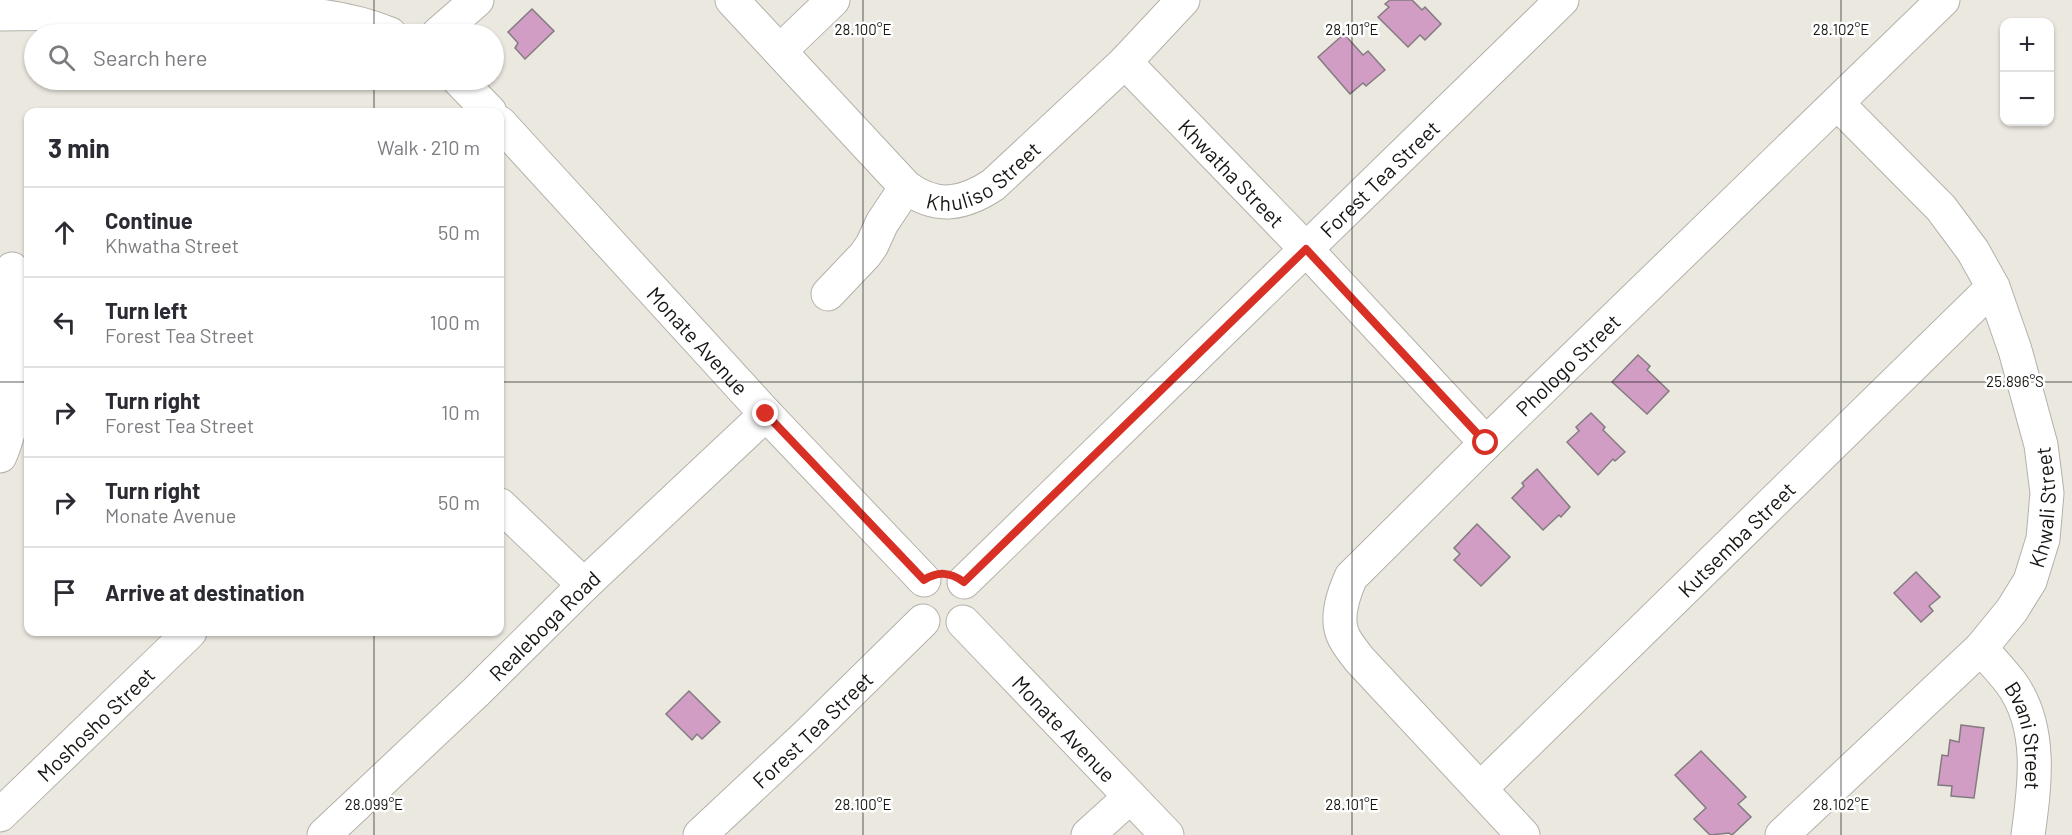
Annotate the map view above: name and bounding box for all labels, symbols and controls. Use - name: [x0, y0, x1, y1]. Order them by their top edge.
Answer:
- map controls: [2000, 18, 2054, 126]
- button: +: [2000, 18, 2054, 72]
- text: 28.100°E: [834, 20, 892, 38]
- text: 28.101°E: [1325, 20, 1379, 38]
- text: 28.102°E: [1813, 20, 1869, 38]
- search box: [24, 24, 504, 90]
- icon: search: [45, 41, 78, 74]
- text: Search here: [93, 44, 207, 70]
- button: −: [2000, 72, 2054, 126]
- street label: Khwatha Street: [1174, 113, 1290, 232]
- street label: Forest Tea Street: [1314, 114, 1444, 242]
- text: 3 min: [48, 132, 110, 163]
- text: Walk · 210 m: [377, 135, 480, 159]
- street label: Khuliso Street: [924, 136, 1045, 214]
- text: Continue: [105, 207, 193, 233]
- icon: ahead: [48, 216, 81, 249]
- text: 50 m: [438, 220, 480, 244]
- text: Khwatha Street: [105, 233, 239, 257]
- street label: Monate Avenue: [643, 281, 754, 399]
- text: Turn left: [105, 297, 188, 323]
- icon: left: [48, 306, 81, 339]
- street label: Phologo Street: [1510, 308, 1625, 420]
- text: 100 m: [430, 310, 480, 334]
- text: Forest Tea Street: [105, 323, 254, 347]
- text: 25.896°S: [1986, 372, 2044, 390]
- text: Turn right: [105, 387, 200, 413]
- icon: right: [48, 396, 81, 429]
- text: 10 m: [441, 400, 480, 424]
- route end: [752, 400, 778, 426]
- text: Forest Tea Street: [105, 413, 254, 437]
- route start: [1472, 429, 1498, 455]
- street label: Khwali Street: [2023, 445, 2060, 570]
- street label: Kutsemba Street: [1672, 476, 1800, 601]
- text: Turn right: [105, 477, 200, 503]
- icon: right: [48, 486, 81, 519]
- text: 50 m: [438, 490, 480, 514]
- text: Monate Avenue: [105, 503, 236, 527]
- street label: Realeboga Road: [483, 565, 604, 685]
- icon: arrive: [48, 576, 81, 609]
- text: Arrive at destination: [105, 579, 304, 605]
- street label: Moshosho Street: [31, 661, 159, 786]
- street label: Forest Tea Street: [747, 666, 877, 793]
- street label: Monate Avenue: [1008, 670, 1121, 787]
- street label: Bvani Street: [2001, 676, 2047, 791]
- text: 28.099°E: [345, 795, 403, 813]
- text: 28.100°E: [834, 795, 892, 813]
- text: 28.101°E: [1325, 795, 1379, 813]
- text: 28.102°E: [1813, 795, 1869, 813]

